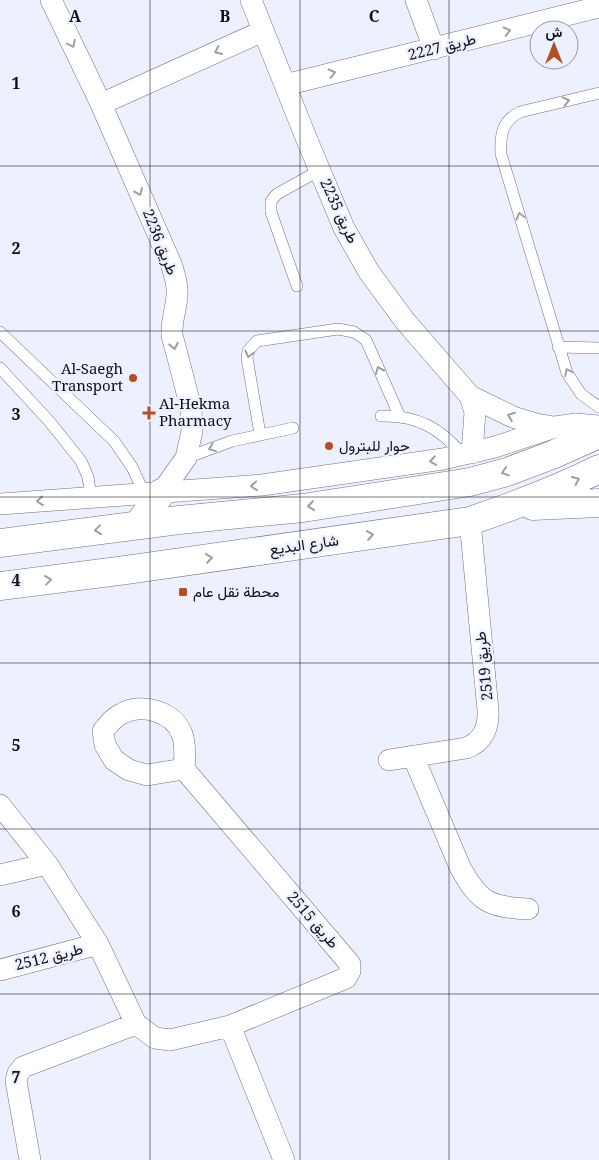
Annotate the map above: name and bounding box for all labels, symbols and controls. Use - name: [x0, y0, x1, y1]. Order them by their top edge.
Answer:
- text: A: [69, 5, 82, 27]
- text: B: [220, 5, 231, 27]
- text: C: [369, 5, 380, 27]
- north arrow: [529, 20, 579, 70]
- text: ش: [546, 22, 563, 41]
- one-way arrow: [503, 26, 511, 36]
- street label: طريق 2227: [406, 28, 478, 65]
- one-way arrow: [66, 39, 76, 48]
- one-way arrow: [214, 44, 223, 55]
- one-way arrow: [328, 68, 337, 79]
- text: 1: [11, 72, 21, 94]
- one-way arrow: [562, 96, 571, 107]
- street label: طريق 2235: [315, 175, 364, 247]
- one-way arrow: [133, 187, 144, 196]
- street label: طريق 2236: [138, 206, 183, 278]
- one-way arrow: [515, 213, 525, 221]
- text: 2: [11, 237, 21, 259]
- one-way arrow: [169, 342, 179, 350]
- one-way arrow: [245, 349, 255, 358]
- place label: Al-Saegh Transport: [52, 358, 123, 395]
- one-way arrow: [375, 366, 386, 375]
- one-way arrow: [564, 368, 574, 377]
- marker: Al-Saegh Transport: [127, 372, 139, 384]
- place label: Al-Hekma Pharmacy: [159, 393, 232, 430]
- text: 3: [11, 403, 21, 425]
- marker: Al-Hekma Pharmacy: [143, 407, 155, 419]
- one-way arrow: [508, 412, 516, 422]
- place label: حوار للبترول: [339, 435, 410, 455]
- marker: حوار للبترول: [323, 440, 335, 452]
- one-way arrow: [208, 442, 217, 452]
- one-way arrow: [428, 455, 437, 465]
- one-way arrow: [502, 466, 510, 476]
- one-way arrow: [571, 476, 580, 486]
- one-way arrow: [250, 480, 258, 491]
- one-way arrow: [36, 495, 44, 506]
- one-way arrow: [307, 501, 315, 511]
- one-way arrow: [93, 525, 102, 535]
- street label: شارع البديع: [268, 529, 340, 561]
- one-way arrow: [366, 531, 375, 541]
- one-way arrow: [205, 554, 214, 564]
- text: 4: [11, 569, 21, 591]
- one-way arrow: [45, 575, 53, 586]
- place label: محطة نقل عام: [193, 581, 279, 602]
- marker: محطة نقل عام: [177, 586, 189, 598]
- street label: طريق 2519: [469, 630, 498, 702]
- text: 5: [11, 734, 21, 756]
- street label: طريق 2515: [283, 887, 344, 953]
- text: 6: [11, 900, 21, 922]
- street label: طريق 2512: [13, 938, 85, 975]
- text: 7: [11, 1066, 21, 1088]

